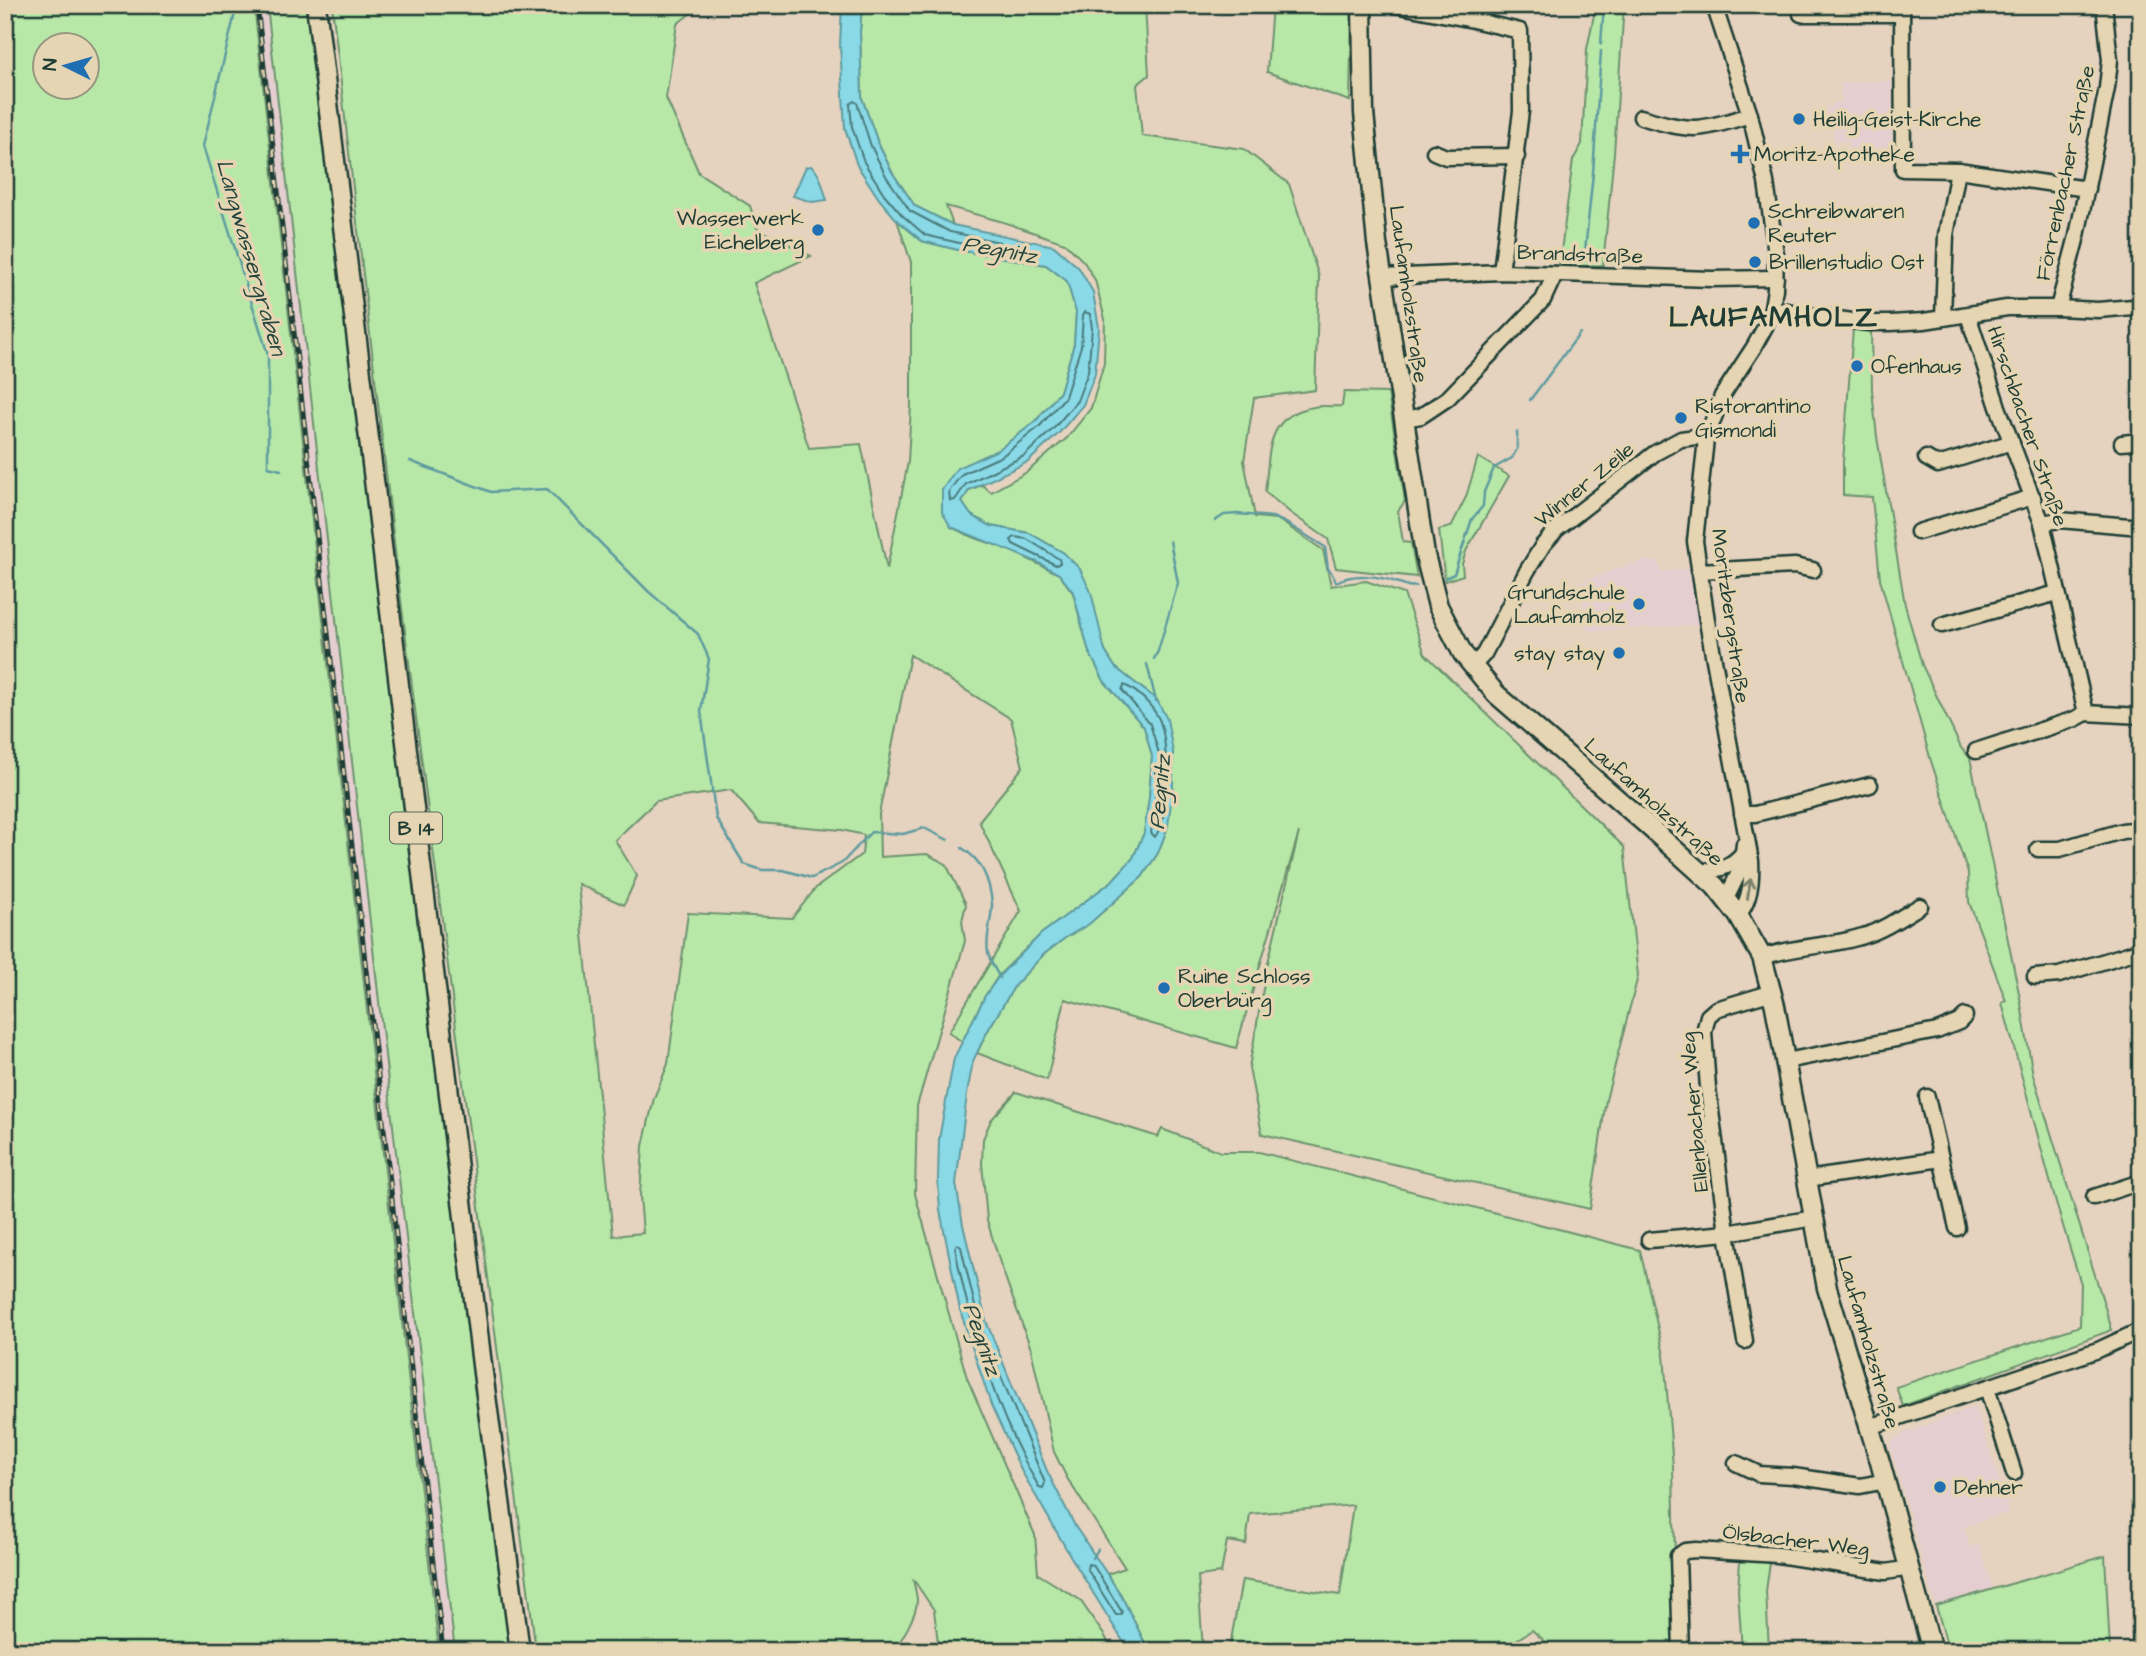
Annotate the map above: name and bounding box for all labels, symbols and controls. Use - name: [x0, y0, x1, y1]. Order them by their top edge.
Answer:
- north arrow: [32, 32, 102, 102]
- text: N: [37, 57, 65, 72]
- street label: Förrenbacher Straße: [2028, 63, 2102, 283]
- place label: Heilig-Geist-Kirche: [1813, 105, 1981, 136]
- marker: Heilig-Geist-Kirche: [1791, 111, 1807, 127]
- place label: Moritz-Apotheke: [1754, 140, 1915, 170]
- marker: Moritz-Apotheke: [1732, 146, 1748, 162]
- water label: Langwassergraben: [207, 155, 295, 362]
- place label: Schreibwaren Reuter: [1768, 197, 1904, 250]
- street label: Laufamholzstraße: [1382, 203, 1435, 385]
- place label: Wasserwerk Eichelberg: [677, 204, 804, 259]
- marker: Schreibwaren Reuter: [1746, 215, 1762, 231]
- marker: Wasserwerk Eichelberg: [810, 222, 826, 238]
- water label: Pegnitz: [960, 228, 1041, 273]
- street label: Brandstraße: [1516, 238, 1643, 271]
- place label: Brillenstudio Ost: [1769, 248, 1925, 277]
- marker: Brillenstudio Ost: [1747, 254, 1763, 270]
- district label: LAUFAMHOLZ: [1669, 298, 1879, 337]
- street label: Hirschbacher Straße: [1980, 322, 2075, 530]
- place label: Ofenhaus: [1871, 352, 1962, 381]
- marker: Ofenhaus: [1849, 358, 1865, 374]
- place label: Ristorantino Gismondi: [1695, 392, 1811, 445]
- marker: Ristorantino Gismondi: [1673, 410, 1689, 426]
- street label: Winner Zeile: [1528, 435, 1640, 534]
- street label: Moritzbergstraße: [1702, 527, 1757, 706]
- place label: Grundschule Laufamholz: [1507, 578, 1626, 631]
- marker: Grundschule Laufamholz: [1631, 596, 1647, 612]
- place label: stay stay: [1514, 639, 1605, 670]
- marker: stay stay: [1611, 645, 1627, 661]
- street label: Laufamholzstraße: [1577, 732, 1730, 873]
- water label: Pegnitz: [1141, 752, 1180, 831]
- road number: B 14: [390, 813, 442, 844]
- one-way arrow: [1743, 878, 1756, 901]
- place label: Ruine Schloss Oberbürg: [1178, 962, 1310, 1017]
- marker: Ruine Schloss Oberbürg: [1156, 980, 1172, 996]
- street label: Ellenbacher Weg: [1673, 1030, 1718, 1193]
- street label: Laufamholzstraße: [1830, 1252, 1907, 1432]
- water label: Pegnitz: [954, 1299, 1010, 1382]
- place label: Dehner: [1954, 1473, 2023, 1502]
- marker: Dehner: [1932, 1479, 1948, 1495]
- street label: Ölsbacher Weg: [1721, 1517, 1871, 1566]

